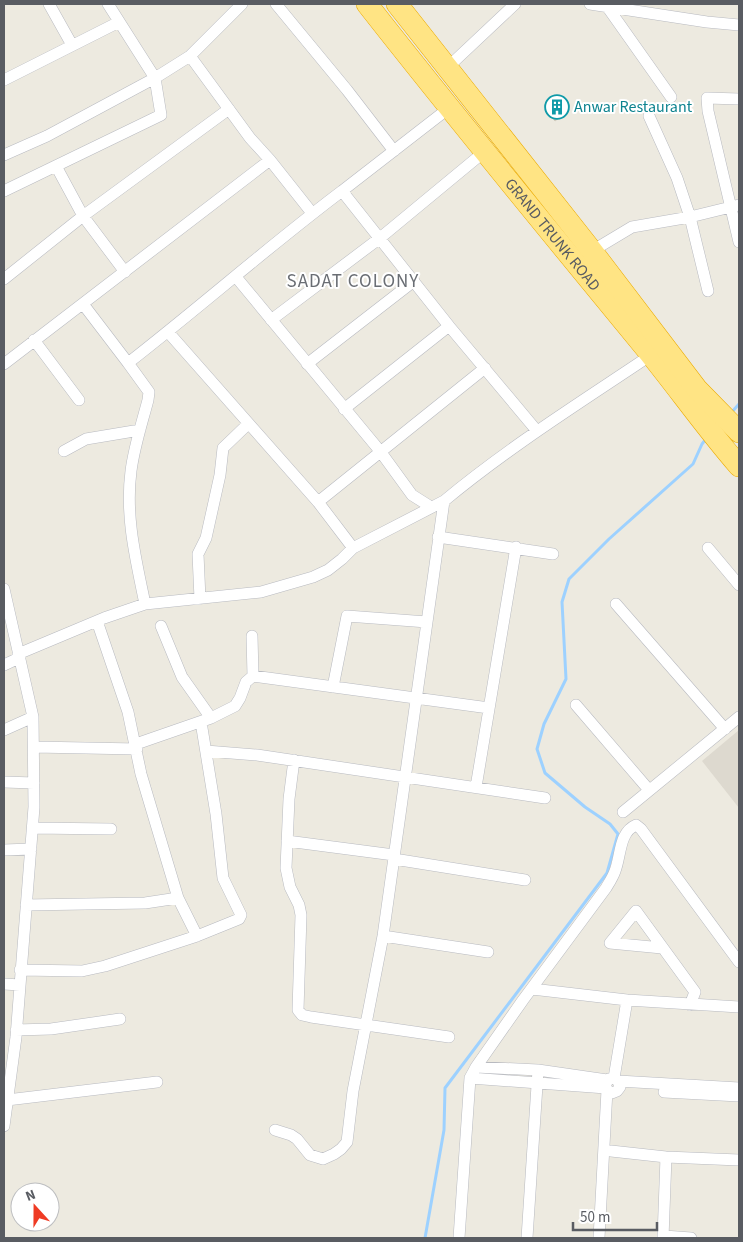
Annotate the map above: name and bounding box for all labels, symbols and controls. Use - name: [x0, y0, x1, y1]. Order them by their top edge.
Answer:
- building icon: Anwar Restaurant: [544, 94, 570, 120]
- place label: Anwar Restaurant: [574, 96, 693, 118]
- street label: GRAND TRUNK ROAD: [500, 174, 605, 296]
- district label: SADAT COLONY: [287, 268, 419, 295]
- north arrow: [10, 1182, 60, 1232]
- text: N: [23, 1185, 39, 1207]
- scale bar: [573, 1200, 657, 1232]
- text: 50 m: [580, 1207, 610, 1228]

